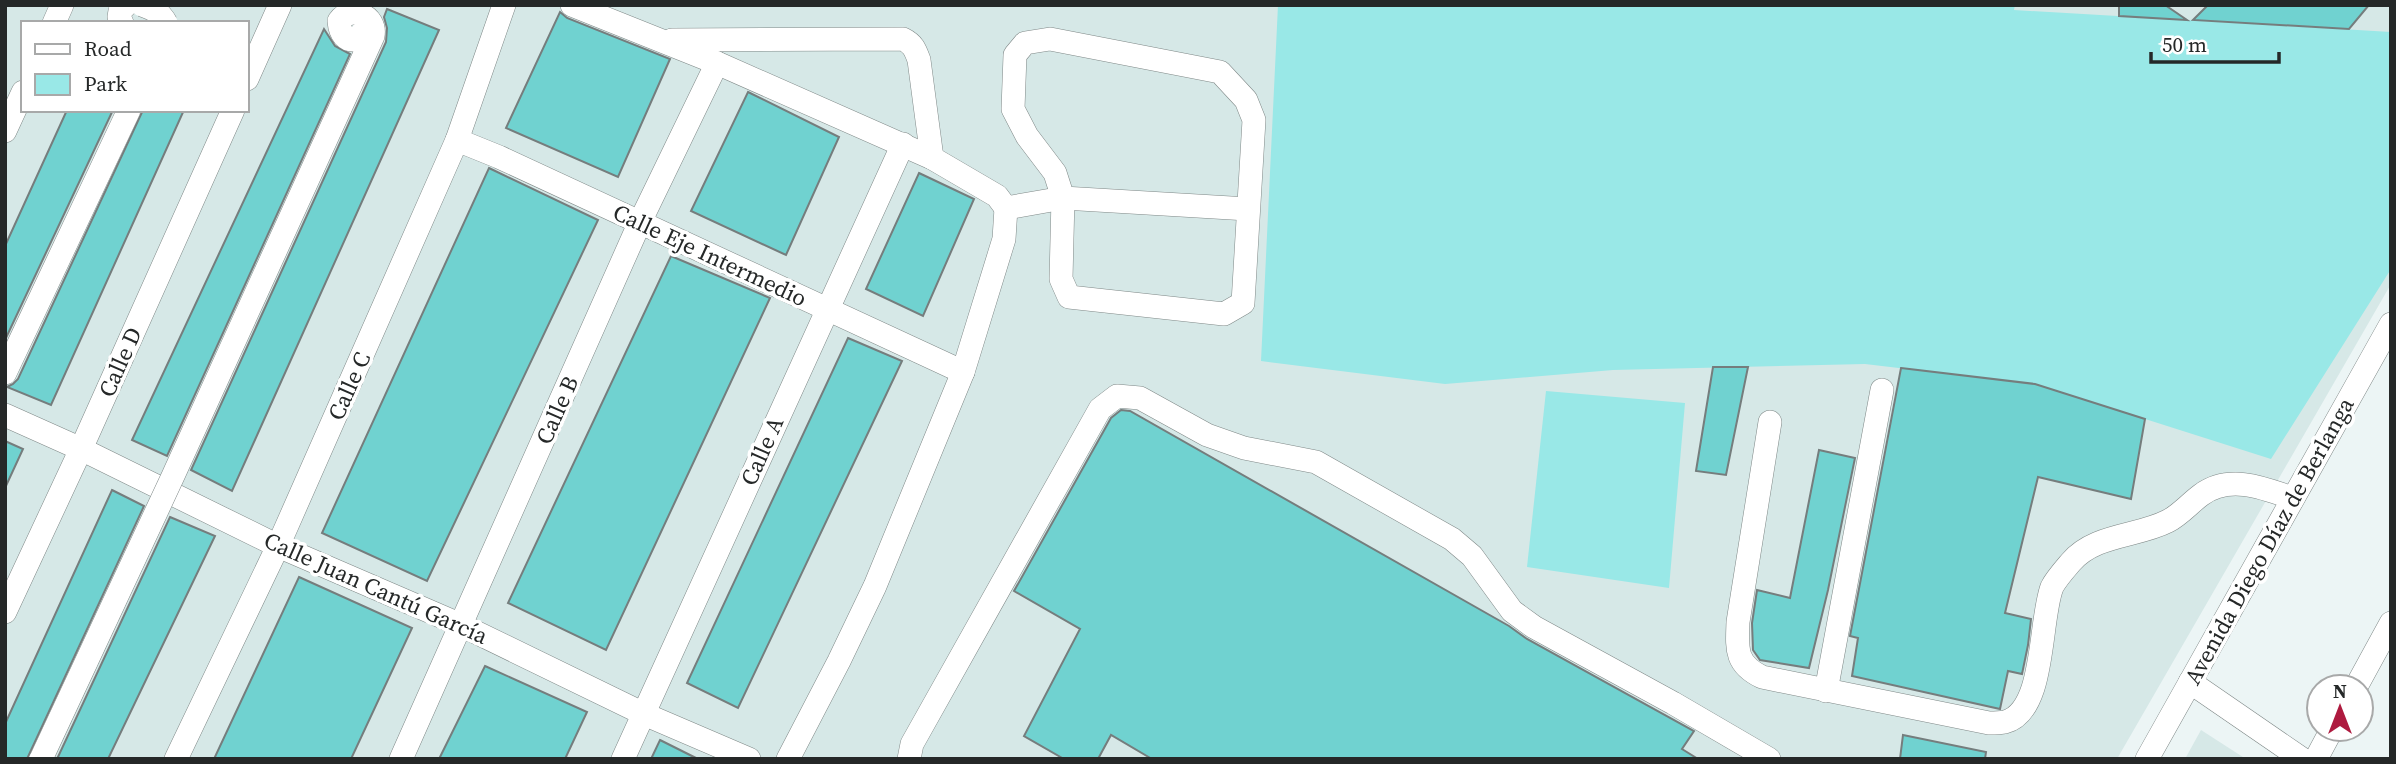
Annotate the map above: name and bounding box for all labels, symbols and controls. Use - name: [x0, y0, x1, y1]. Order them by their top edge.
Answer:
- legend: [21, 21, 248, 112]
- scale bar: [2151, 21, 2279, 65]
- text: 50 m: [2162, 30, 2207, 59]
- text: Road: [84, 34, 132, 63]
- text: Park: [84, 69, 128, 98]
- street label: Calle Eje Intermedio: [608, 196, 812, 314]
- street label: Calle D: [90, 322, 150, 402]
- street label: Calle C: [320, 347, 378, 425]
- street label: Calle B: [528, 371, 586, 449]
- street label: Avenida Diego Díaz de Berlanga: [2176, 391, 2362, 690]
- street label: Calle A: [733, 411, 792, 491]
- street label: Calle Juan Cantú García: [259, 524, 493, 652]
- north arrow: [2305, 673, 2375, 743]
- text: N: [2333, 678, 2347, 704]

